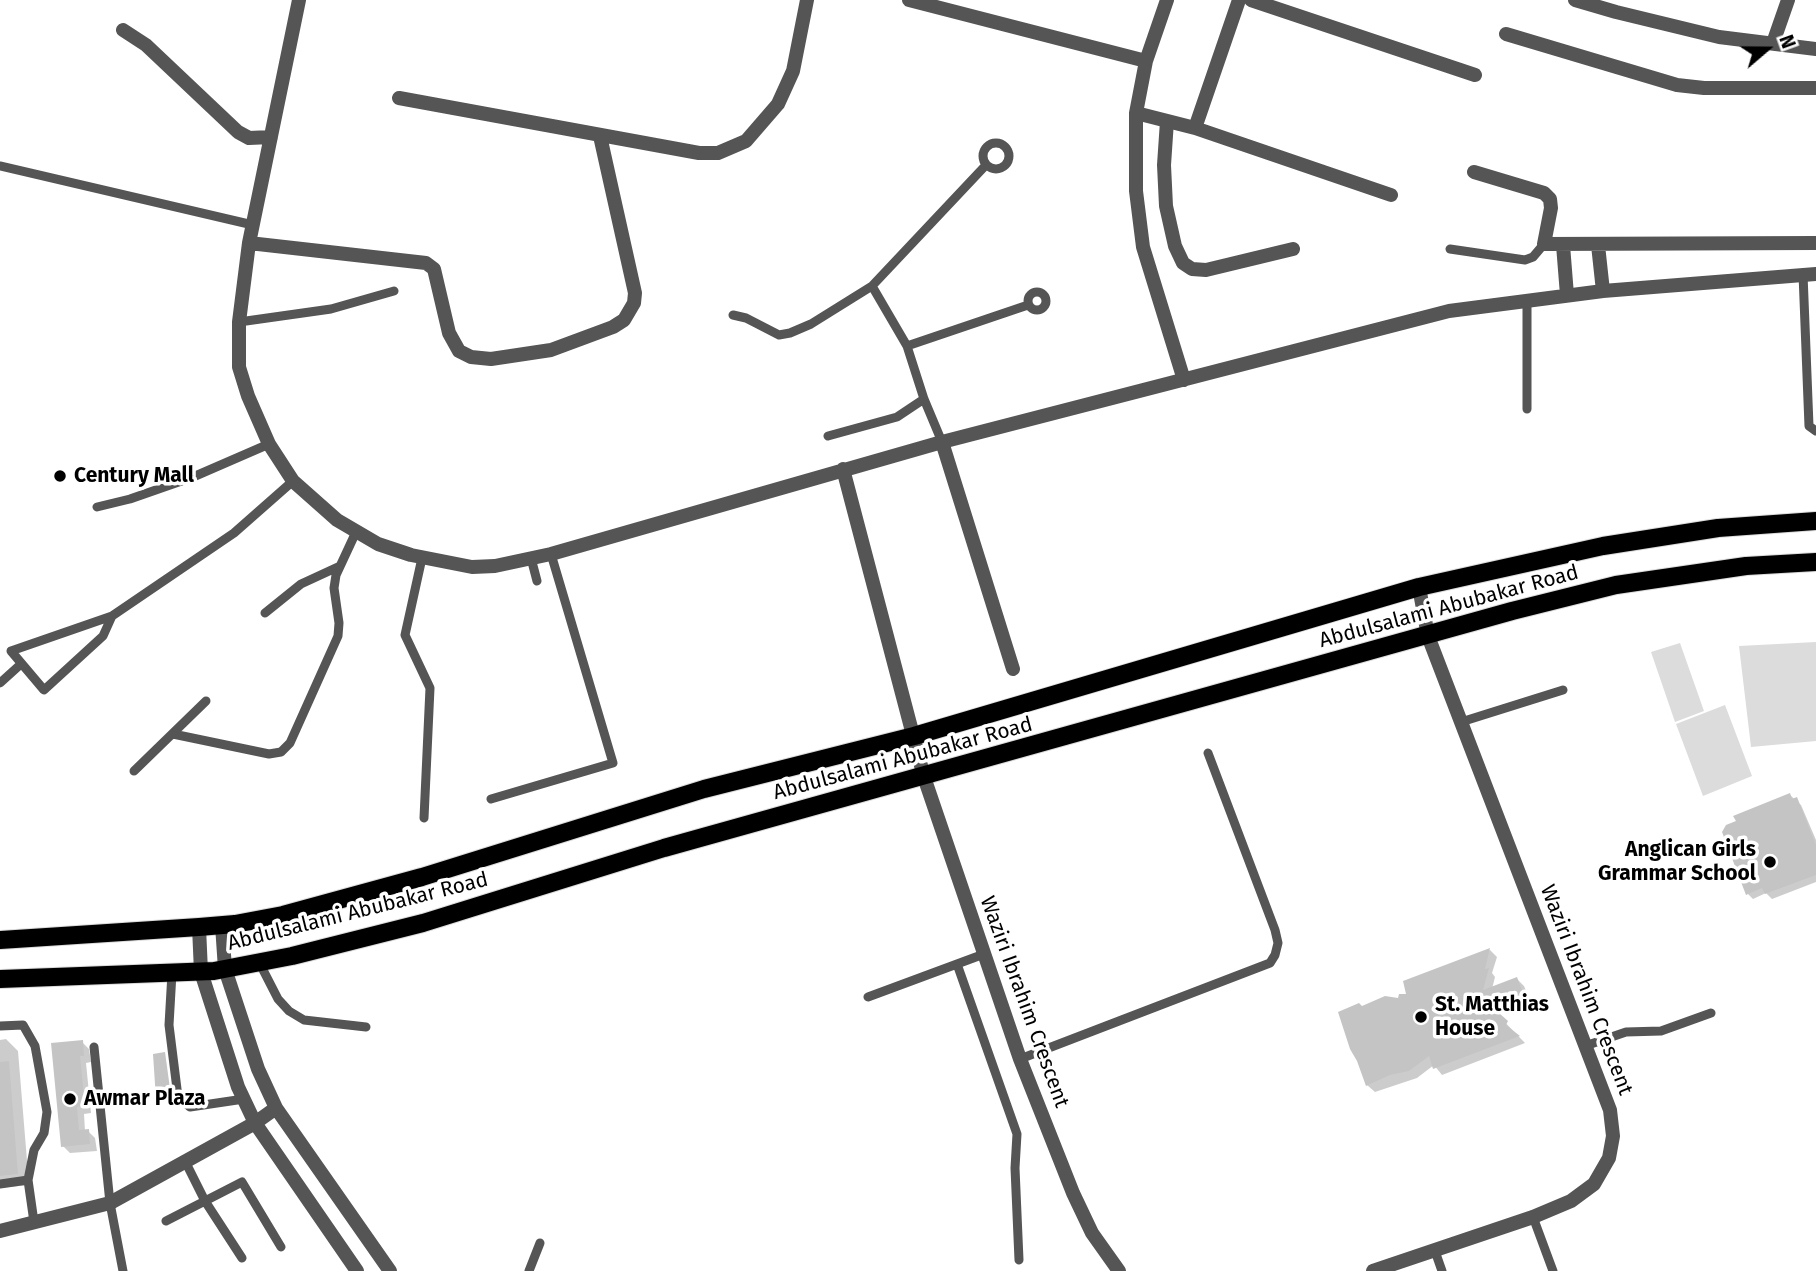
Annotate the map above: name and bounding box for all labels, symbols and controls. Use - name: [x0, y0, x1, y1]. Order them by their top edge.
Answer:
- north arrow: [1732, 14, 1802, 84]
- text: N: [1774, 32, 1800, 51]
- place label: Century Mall: [74, 463, 194, 489]
- marker: Century Mall: [52, 468, 68, 484]
- street label: Abdulsalami Abubakar Road: [1317, 560, 1581, 654]
- street label: Abdulsalami Abubakar Road: [771, 712, 1035, 806]
- place label: Anglican Girls Grammar School: [1598, 837, 1756, 887]
- marker: Anglican Girls Grammar School: [1762, 854, 1778, 870]
- street label: Abdulsalami Abubakar Road: [225, 867, 491, 957]
- street label: Waziri Ibrahim Crescent: [1534, 881, 1638, 1099]
- street label: Waziri Ibrahim Crescent: [974, 893, 1074, 1111]
- place label: St. Matthias House: [1435, 992, 1549, 1042]
- marker: St. Matthias House: [1413, 1009, 1429, 1025]
- place label: Awmar Plaza: [84, 1086, 206, 1112]
- marker: Awmar Plaza: [62, 1091, 78, 1107]

